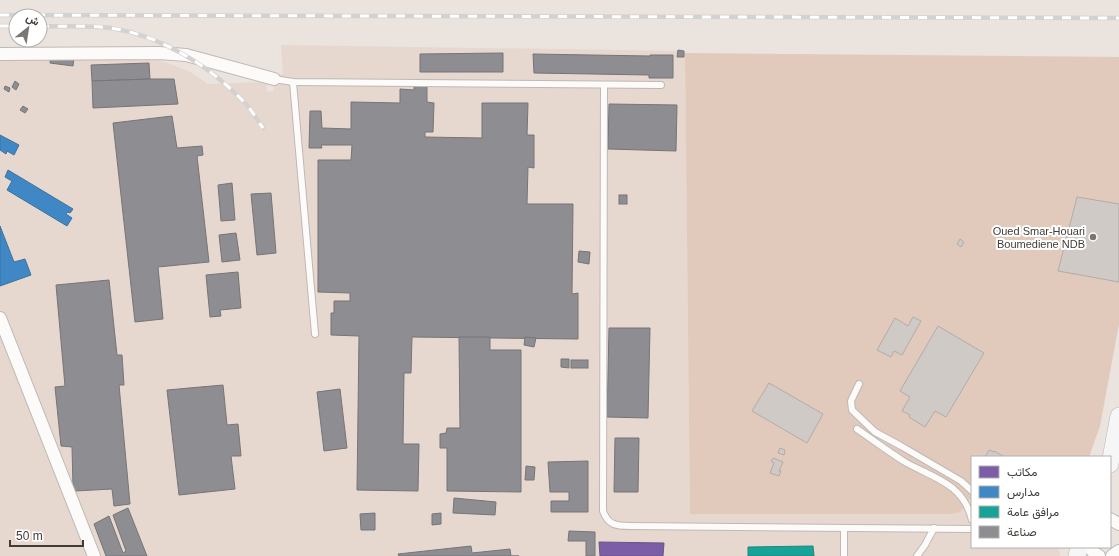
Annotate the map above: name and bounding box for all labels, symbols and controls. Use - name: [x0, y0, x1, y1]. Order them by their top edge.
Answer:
- north arrow: [8, 8, 48, 48]
- text: ش: [24, 11, 42, 29]
- place label: Oued Smar-Houari Boumediene NDB: [993, 225, 1085, 250]
- marker: Oued Smar-Houari Boumediene NDB: [1088, 232, 1098, 242]
- legend: [971, 456, 1111, 548]
- text: مكاتب: [1007, 465, 1038, 479]
- text: مدارس: [1007, 485, 1040, 500]
- text: مرافق عامة: [1007, 505, 1059, 520]
- scale bar: [10, 522, 83, 548]
- text: صناعة: [1007, 525, 1037, 539]
- text: 50 m: [16, 529, 43, 543]

